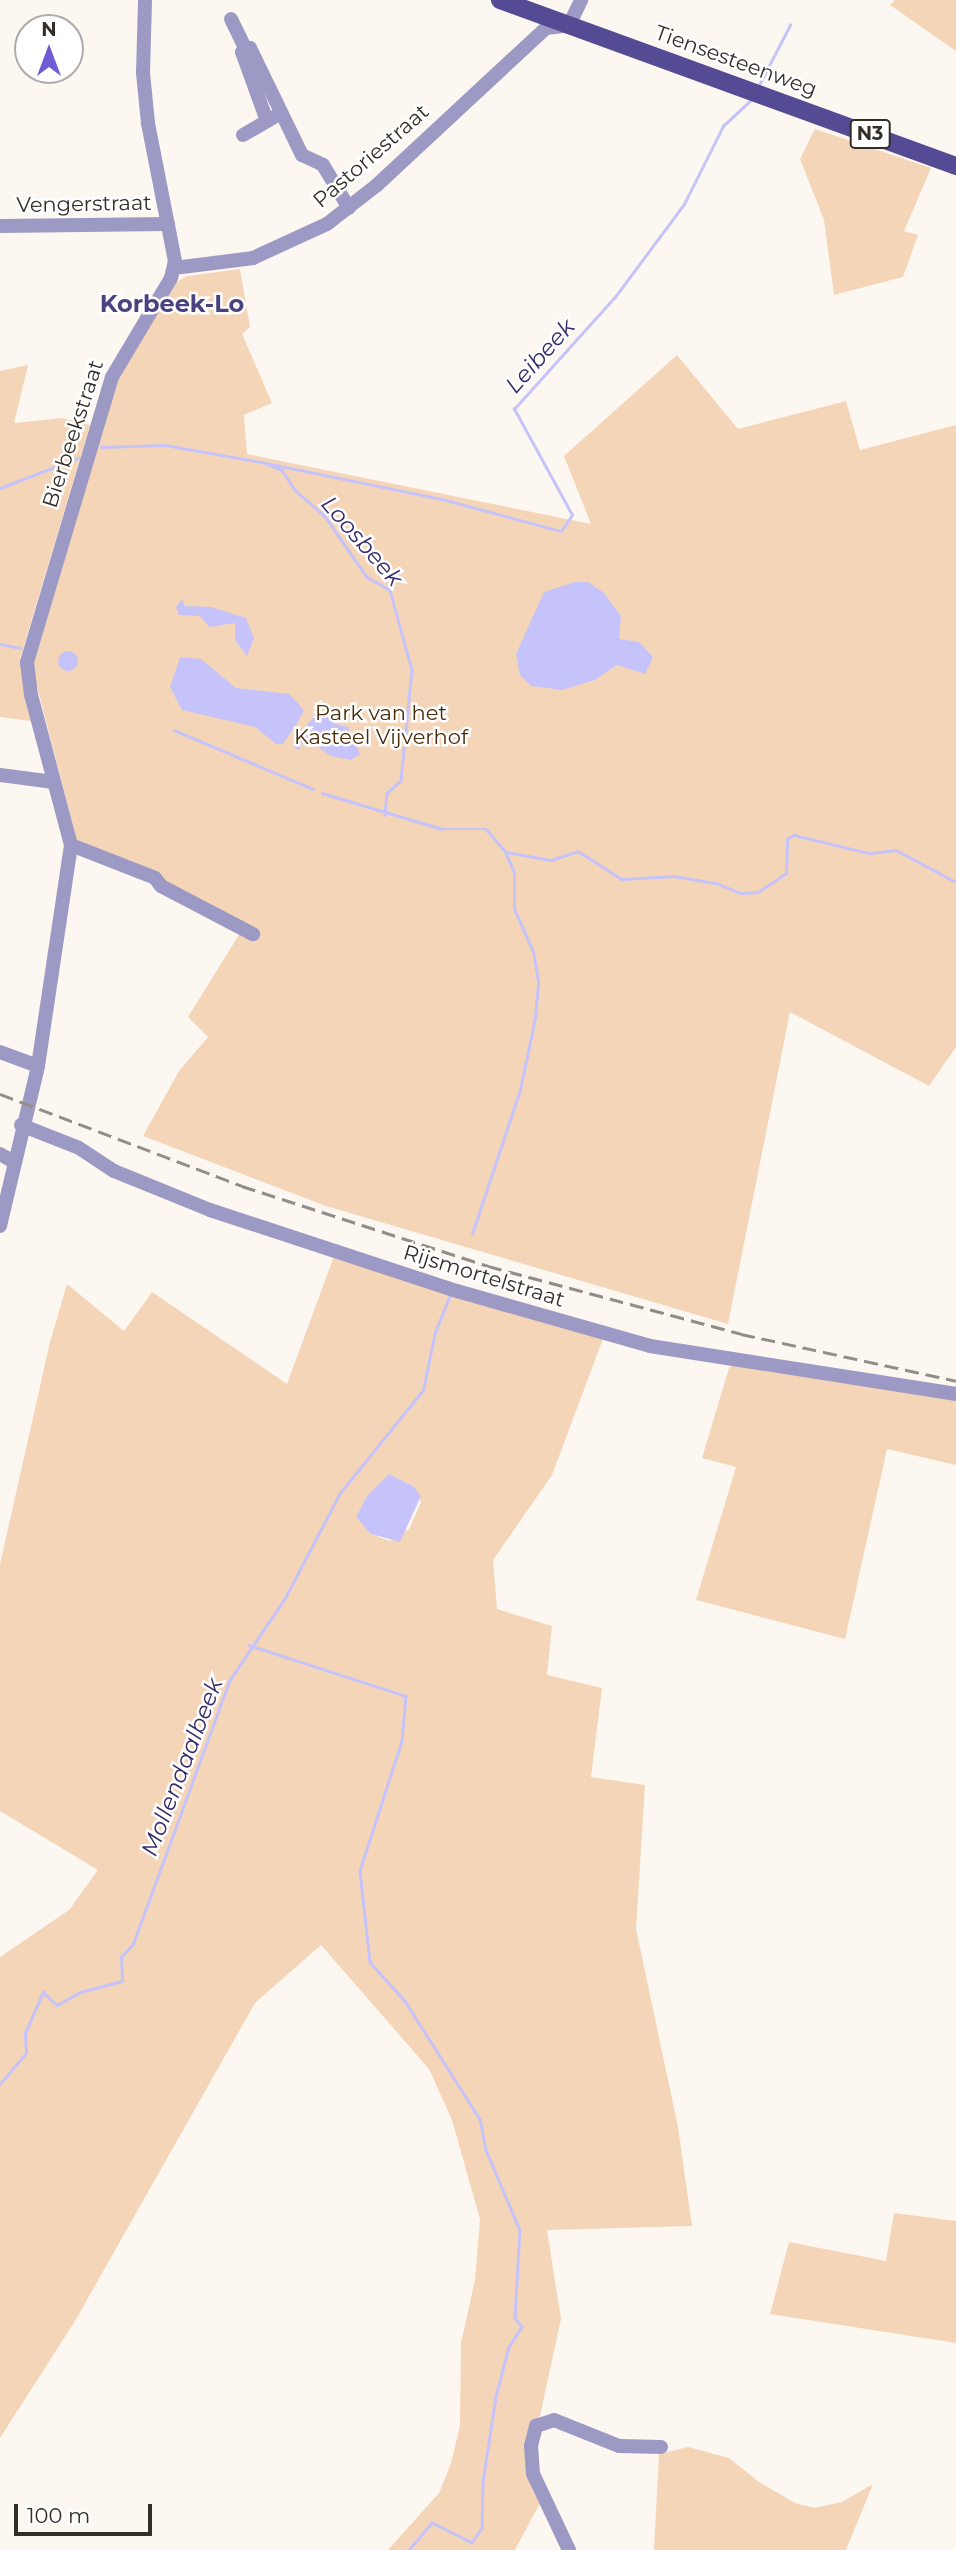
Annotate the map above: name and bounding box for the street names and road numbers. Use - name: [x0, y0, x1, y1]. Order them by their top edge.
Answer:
- street label: Tiensesteenweg: [652, 20, 820, 102]
- street label: Pastoriestraat: [308, 99, 434, 213]
- road number: N3: [849, 118, 891, 150]
- street label: Vengerstraat: [16, 190, 152, 218]
- street label: Bierbeekstraat: [37, 357, 109, 511]
- street label: Rijsmortelstraat: [400, 1240, 568, 1312]

